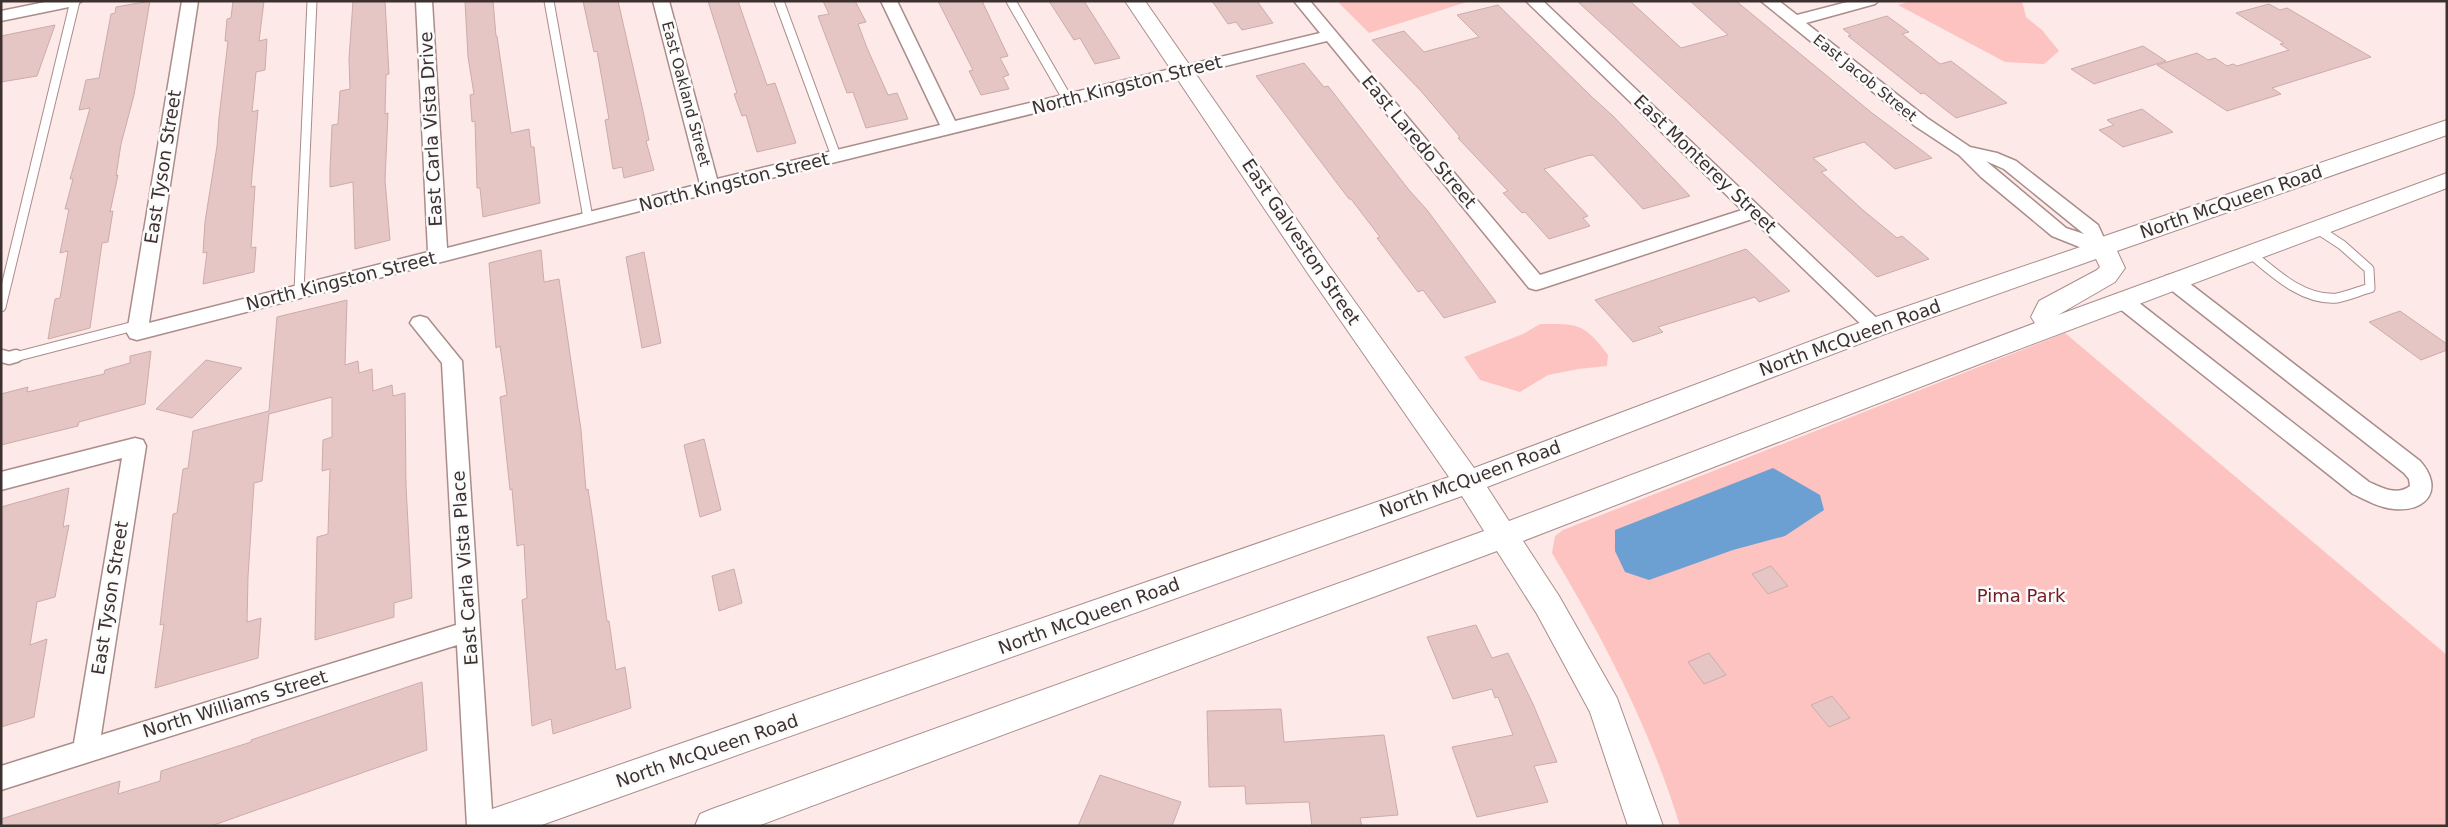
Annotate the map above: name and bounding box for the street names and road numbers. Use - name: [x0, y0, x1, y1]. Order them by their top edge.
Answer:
- street label: East Oakland Street: [658, 19, 714, 169]
- street label: East Carla Vista Drive: [415, 31, 446, 227]
- street label: East Jacob Street: [1810, 31, 1921, 125]
- street label: North Kingston Street: [1030, 51, 1224, 118]
- street label: East Laredo Street: [1358, 71, 1481, 212]
- street label: East Tyson Street: [140, 88, 185, 245]
- street label: East Monterey Street: [1630, 90, 1781, 237]
- street label: North Kingston Street: [637, 148, 831, 215]
- street label: East Galveston Street: [1238, 155, 1365, 329]
- street label: North McQueen Road: [2137, 160, 2325, 243]
- street label: North Kingston Street: [244, 247, 438, 314]
- street label: North McQueen Road: [1756, 295, 1943, 380]
- street label: North McQueen Road: [1376, 436, 1563, 521]
- street label: East Carla Vista Place: [447, 470, 482, 666]
- street label: East Tyson Street: [87, 519, 132, 676]
- street label: North McQueen Road: [995, 573, 1182, 658]
- street label: North Williams Street: [140, 665, 330, 742]
- street label: North McQueen Road: [613, 709, 801, 792]

